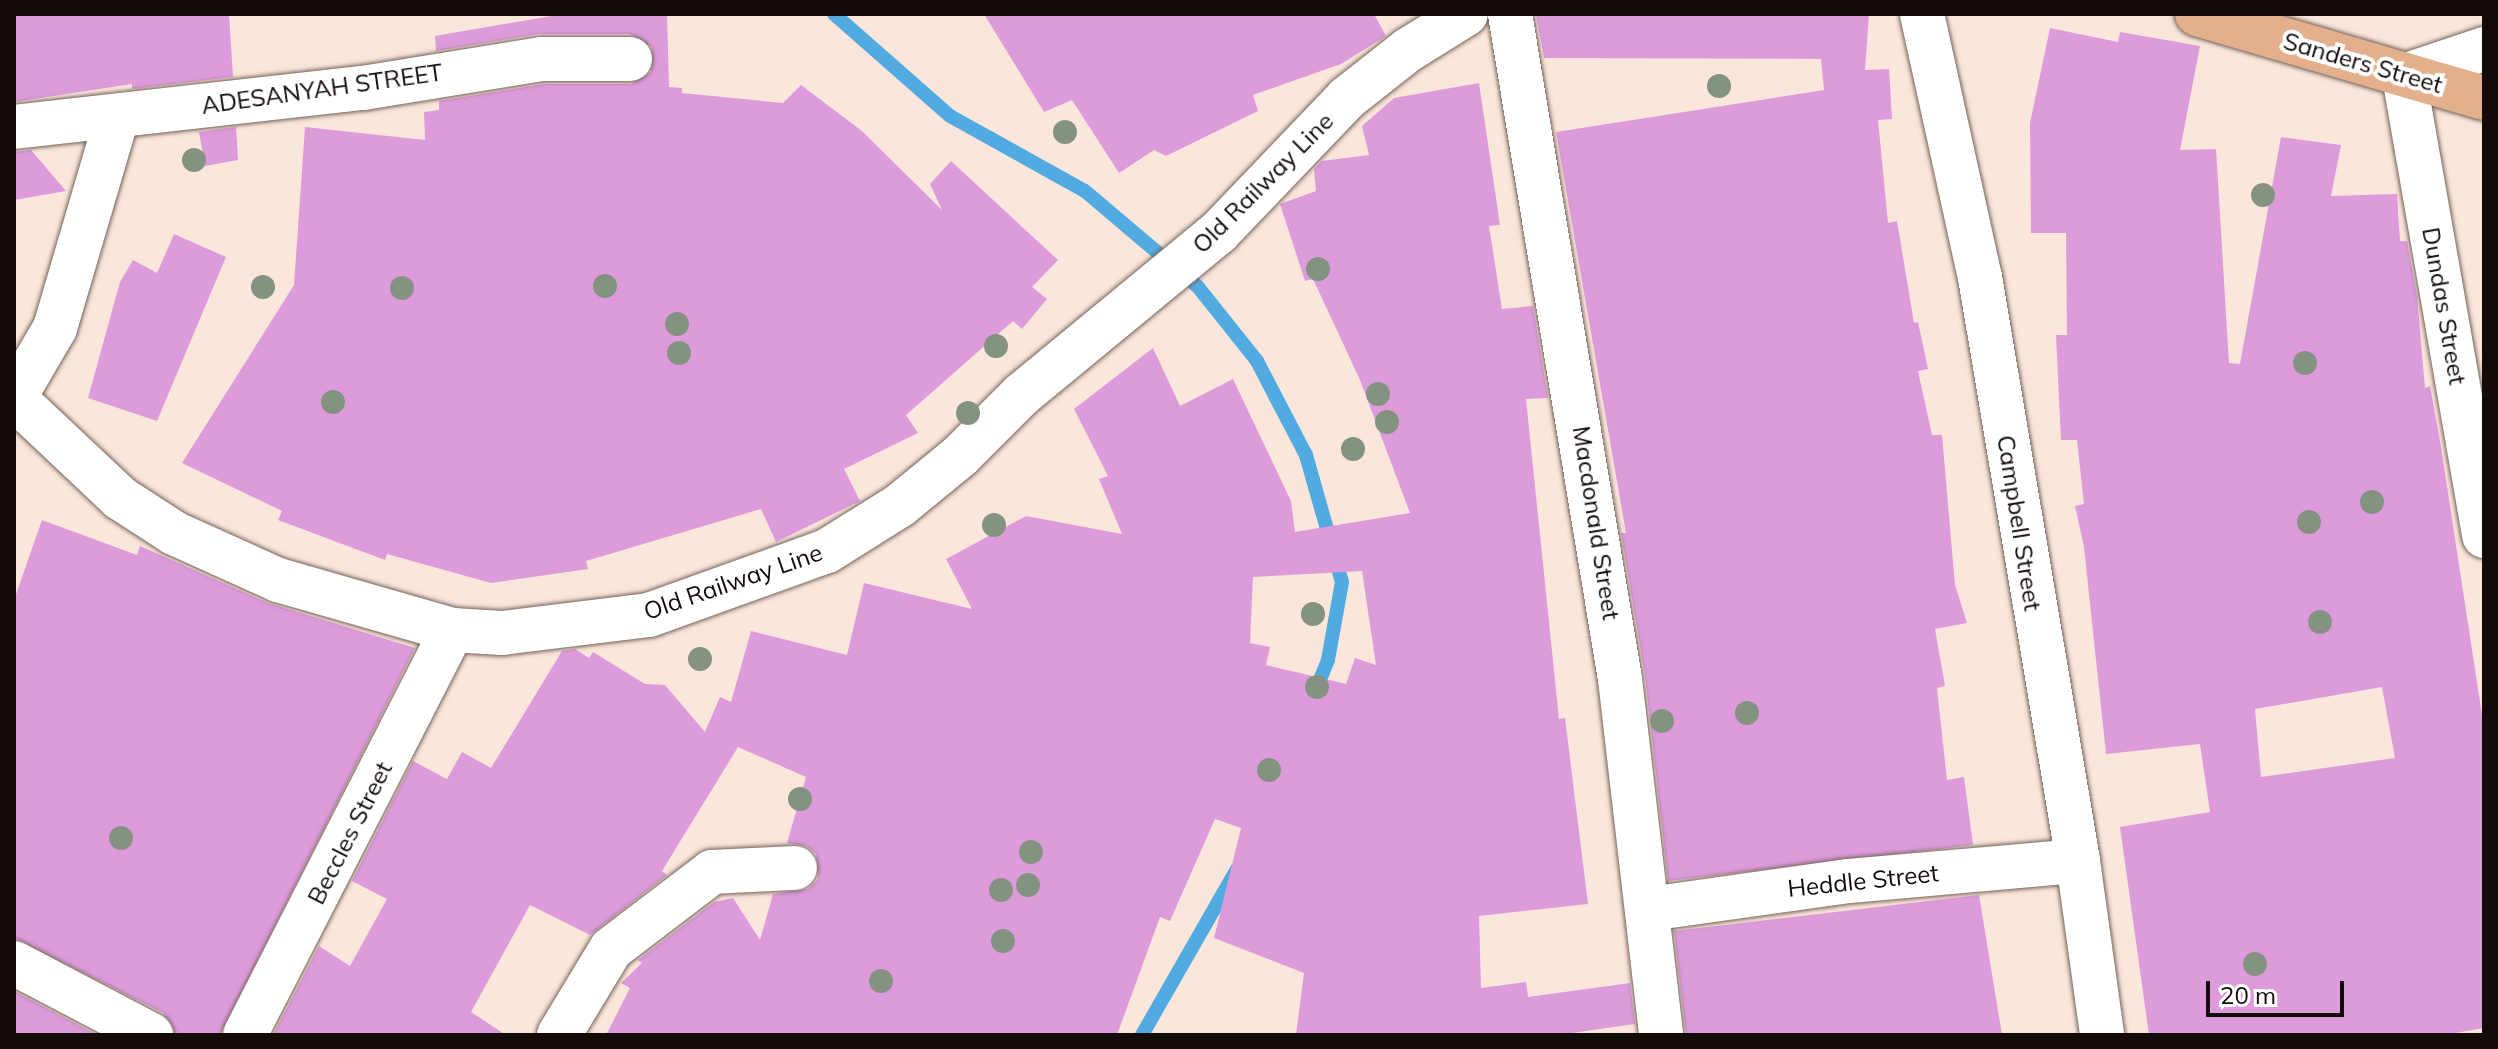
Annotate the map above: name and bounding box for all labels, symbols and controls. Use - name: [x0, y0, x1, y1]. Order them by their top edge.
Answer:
- street label: Sanders Street: [2280, 27, 2446, 99]
- street label: ADESANYAH STREET: [200, 58, 444, 120]
- street label: Old Railway Line: [1187, 107, 1339, 259]
- street label: Dundas Street: [2416, 225, 2472, 387]
- street label: Macdonald Street: [1566, 424, 1626, 622]
- street label: Campbell Street: [1991, 433, 2047, 613]
- street label: Old Railway Line: [640, 538, 826, 626]
- street label: Beccles Street: [302, 757, 398, 909]
- street label: Heddle Street: [1786, 859, 1940, 903]
- scale bar: [2210, 965, 2348, 1015]
- text: 20 m: [2220, 980, 2276, 1010]

